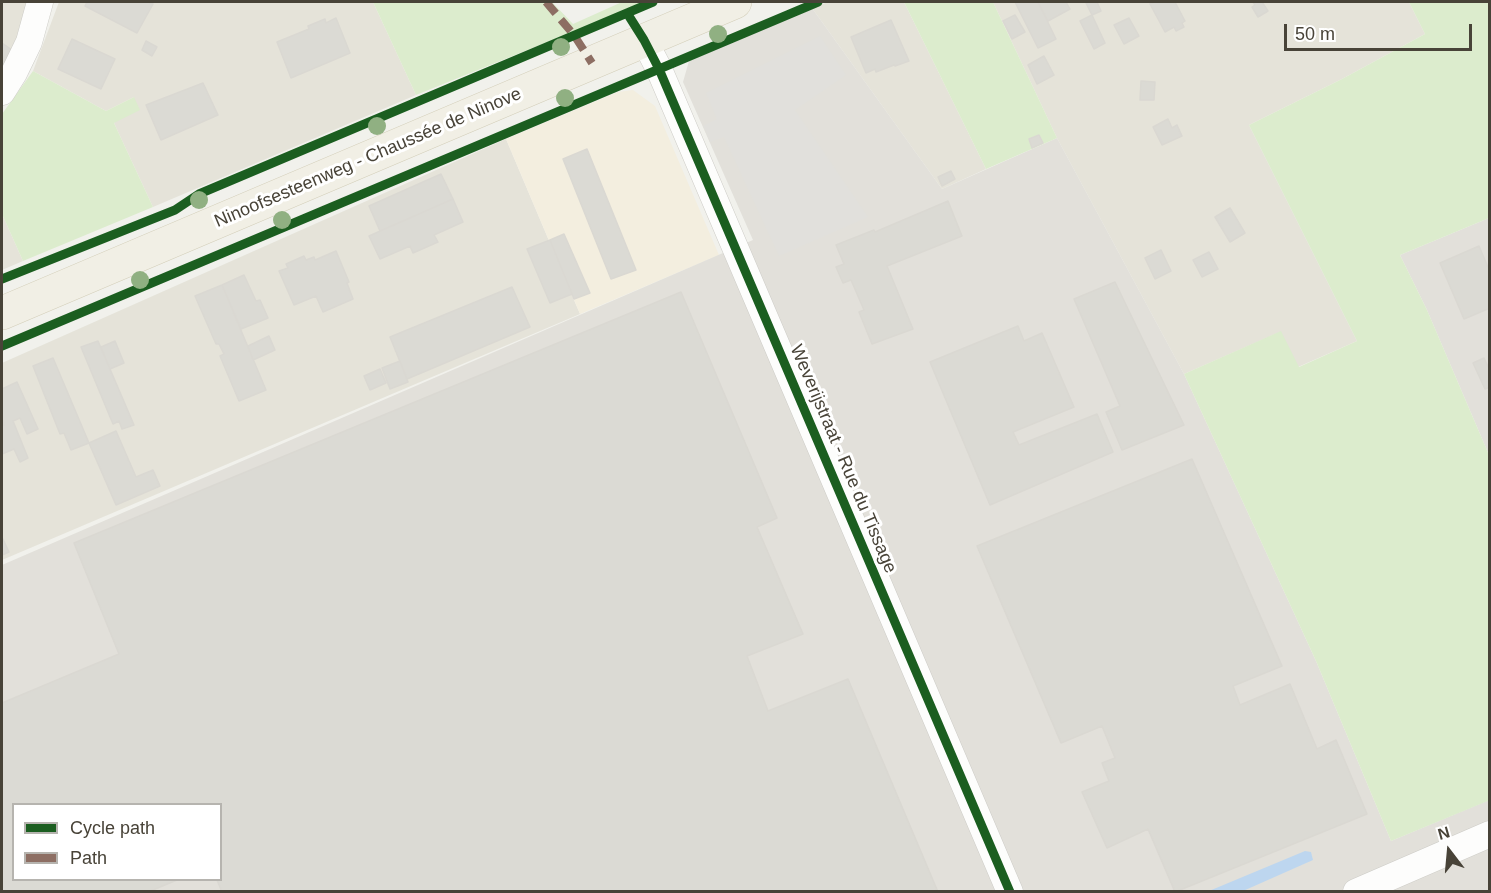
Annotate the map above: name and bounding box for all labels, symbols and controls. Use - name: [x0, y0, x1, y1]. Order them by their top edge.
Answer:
- scale bar: [1287, 12, 1474, 50]
- text: 50 m: [1295, 24, 1335, 44]
- street label: Ninoofsesteenweg - Chaussée de Ninove: [211, 83, 525, 233]
- street label: Weverijstraat - Rue du Tissage: [785, 342, 901, 576]
- legend: [12, 803, 222, 881]
- text: Cycle path: [70, 818, 155, 838]
- north arrow: [1419, 821, 1479, 881]
- text: N: [1436, 823, 1452, 843]
- text: Path: [70, 848, 107, 868]

